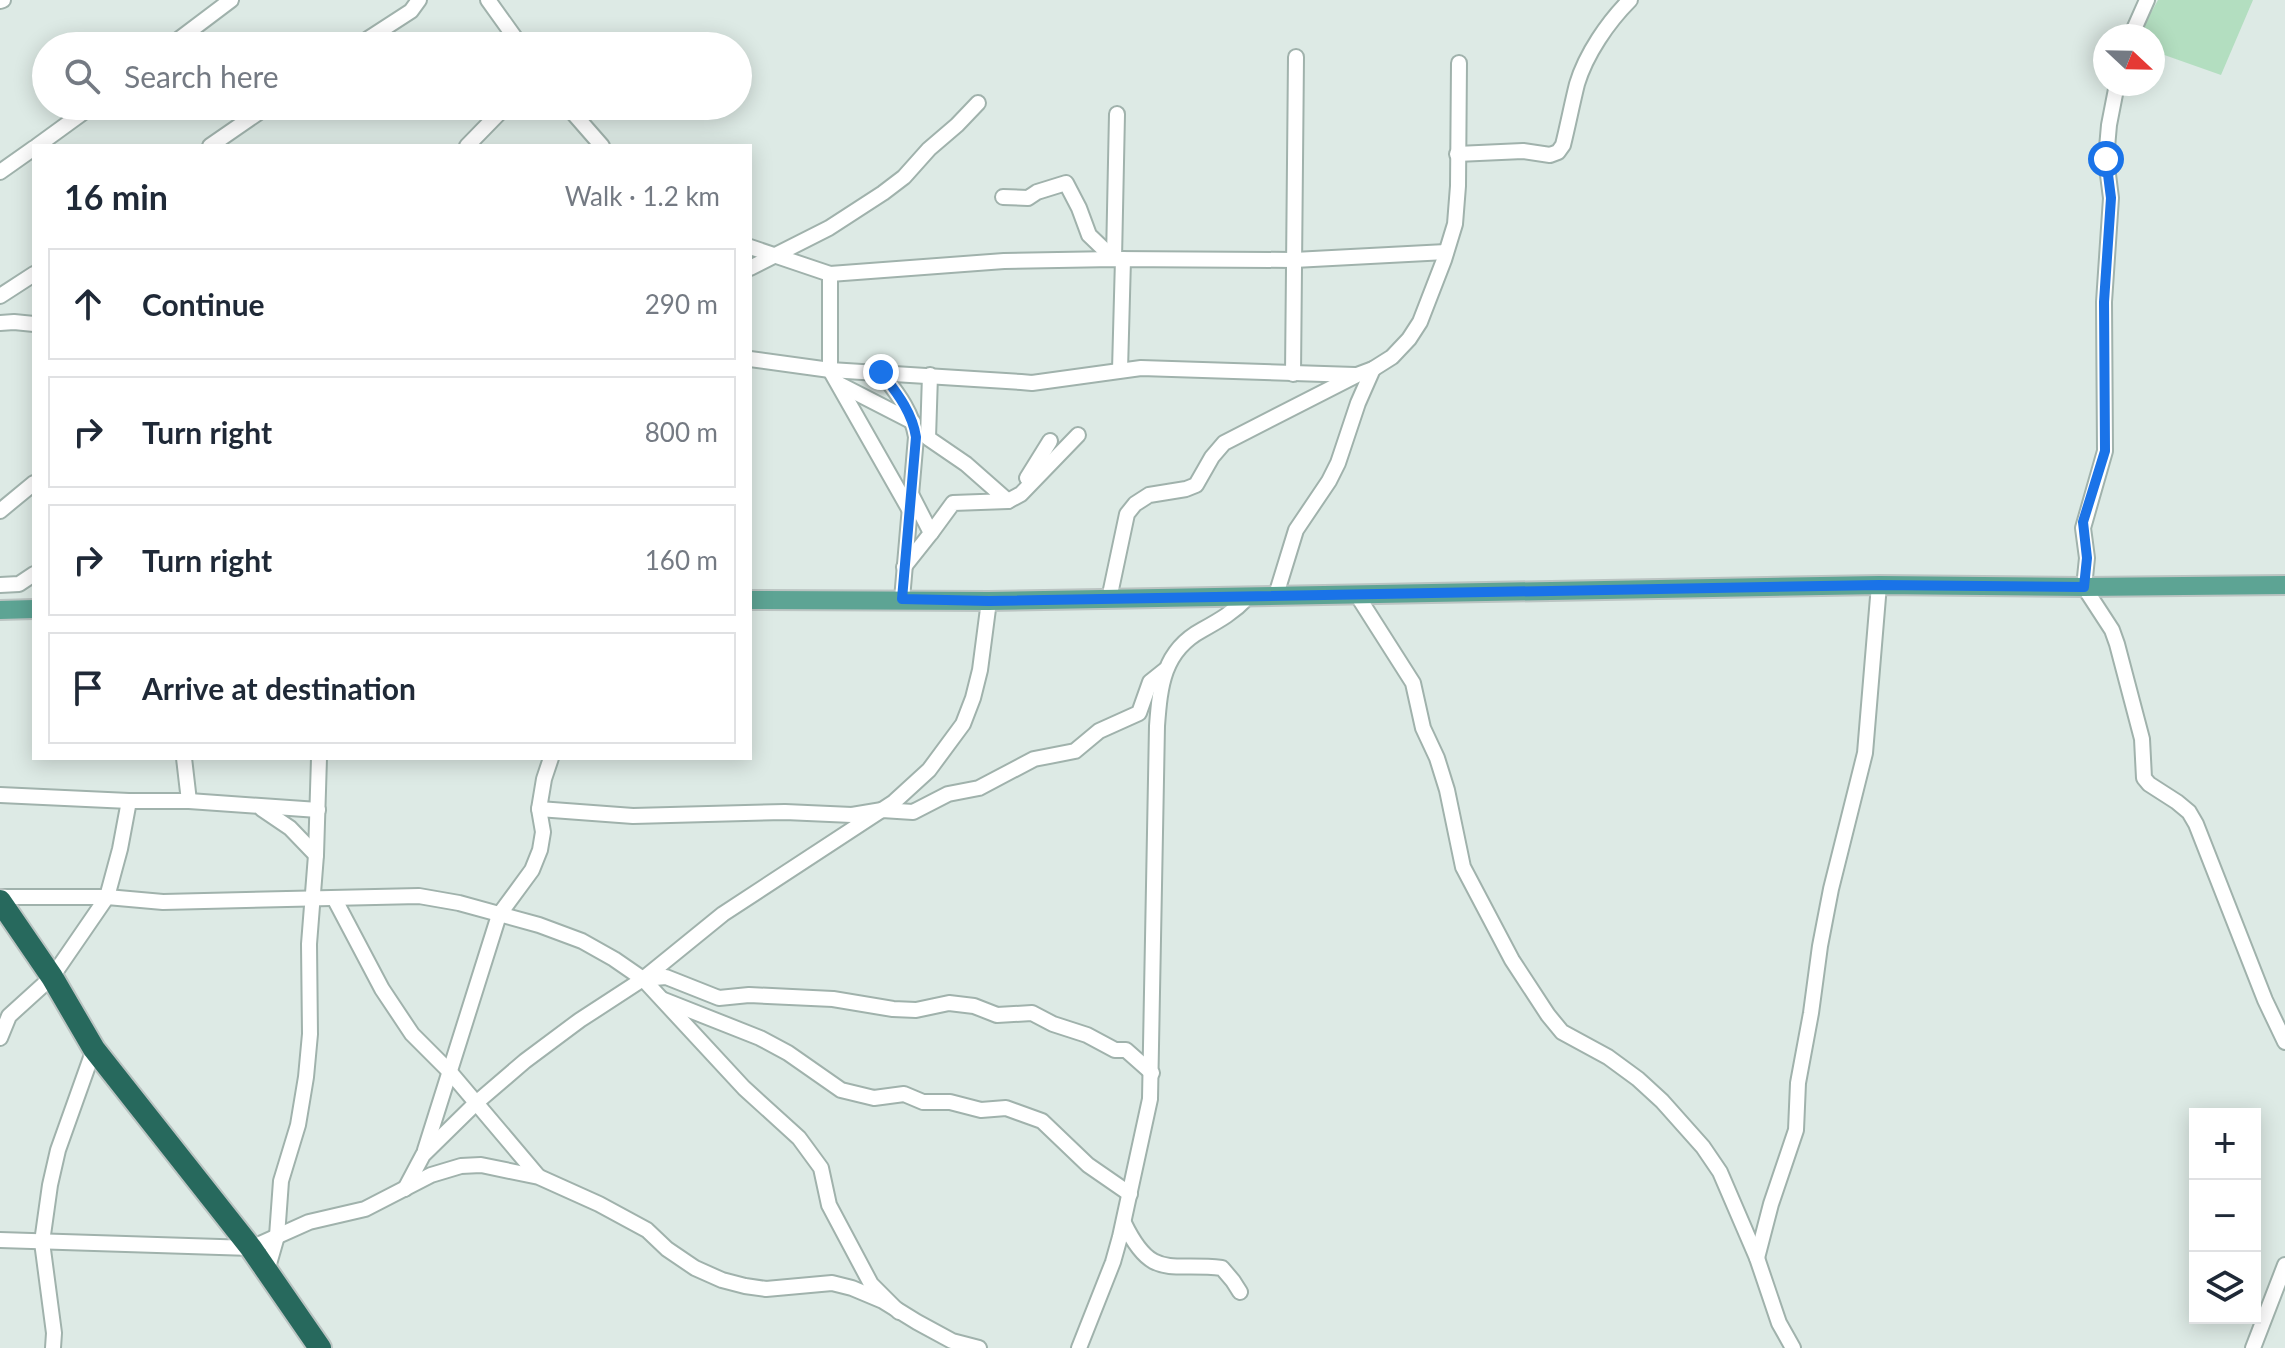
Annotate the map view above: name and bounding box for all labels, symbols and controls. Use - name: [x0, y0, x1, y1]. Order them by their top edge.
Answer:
- north arrow: [2093, 24, 2165, 96]
- search box: [32, 32, 752, 120]
- icon: search: [60, 54, 104, 98]
- text: Search here: [124, 58, 279, 94]
- route start: [2088, 141, 2124, 177]
- text: 16 min: [64, 176, 168, 217]
- text: Walk · 1.2 km: [565, 180, 720, 212]
- icon: ahead: [66, 282, 110, 326]
- text: Continue: [142, 286, 265, 322]
- text: 290 m: [645, 288, 718, 320]
- route end: [863, 354, 899, 390]
- icon: right: [66, 410, 110, 454]
- text: Turn right: [142, 414, 272, 450]
- text: 800 m: [645, 416, 718, 448]
- icon: right: [66, 538, 110, 582]
- text: Turn right: [142, 542, 272, 578]
- text: 160 m: [645, 544, 718, 576]
- icon: arrive: [66, 666, 110, 710]
- text: Arrive at destination: [142, 670, 416, 706]
- map controls: [2189, 1108, 2261, 1324]
- button: +: [2189, 1108, 2261, 1180]
- button: −: [2189, 1180, 2261, 1252]
- button: layers: [2189, 1252, 2261, 1324]

